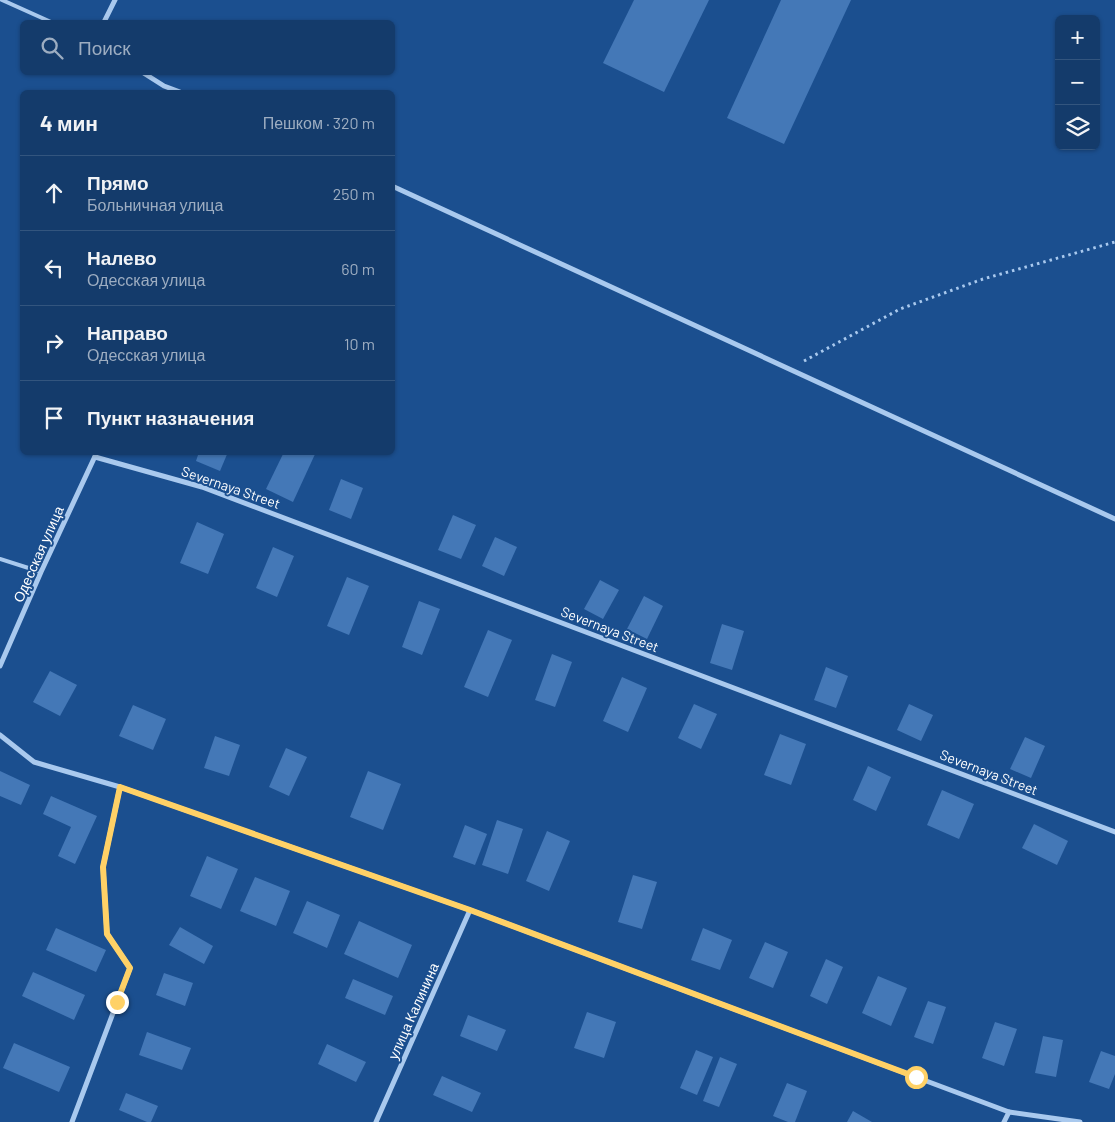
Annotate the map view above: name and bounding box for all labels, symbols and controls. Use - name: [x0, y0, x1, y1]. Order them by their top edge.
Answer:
- map controls: [1055, 15, 1100, 150]
- button: +: [1055, 15, 1100, 60]
- search box: [20, 20, 395, 75]
- icon: search: [38, 34, 66, 62]
- text: Поиск: [78, 36, 131, 59]
- button: −: [1055, 60, 1100, 105]
- button: layers: [1055, 105, 1100, 150]
- text: 4 мин: [40, 110, 98, 135]
- text: Пешком · 320 m: [263, 113, 375, 132]
- text: Прямо: [87, 171, 149, 194]
- icon: ahead: [40, 179, 68, 207]
- text: 250 m: [333, 184, 375, 203]
- text: Больничная улица: [87, 195, 223, 214]
- text: Налево: [87, 246, 157, 269]
- icon: left: [40, 254, 68, 282]
- text: 60 m: [341, 259, 375, 278]
- text: Одесская улица: [87, 270, 205, 289]
- text: Направо: [87, 321, 168, 344]
- icon: right: [40, 329, 68, 357]
- text: 10 m: [344, 334, 375, 353]
- text: Одесская улица: [87, 345, 205, 364]
- icon: arrive: [40, 404, 68, 432]
- text: Пункт назначения: [87, 406, 254, 429]
- street label: Severnaya Street: [179, 462, 283, 512]
- street label: Одесская улица: [9, 503, 67, 605]
- street label: Severnaya Street: [559, 603, 661, 655]
- street label: Severnaya Street: [938, 746, 1040, 798]
- street label: улица Калинина: [384, 960, 442, 1062]
- route end: [106, 991, 129, 1014]
- route start: [905, 1066, 928, 1089]

